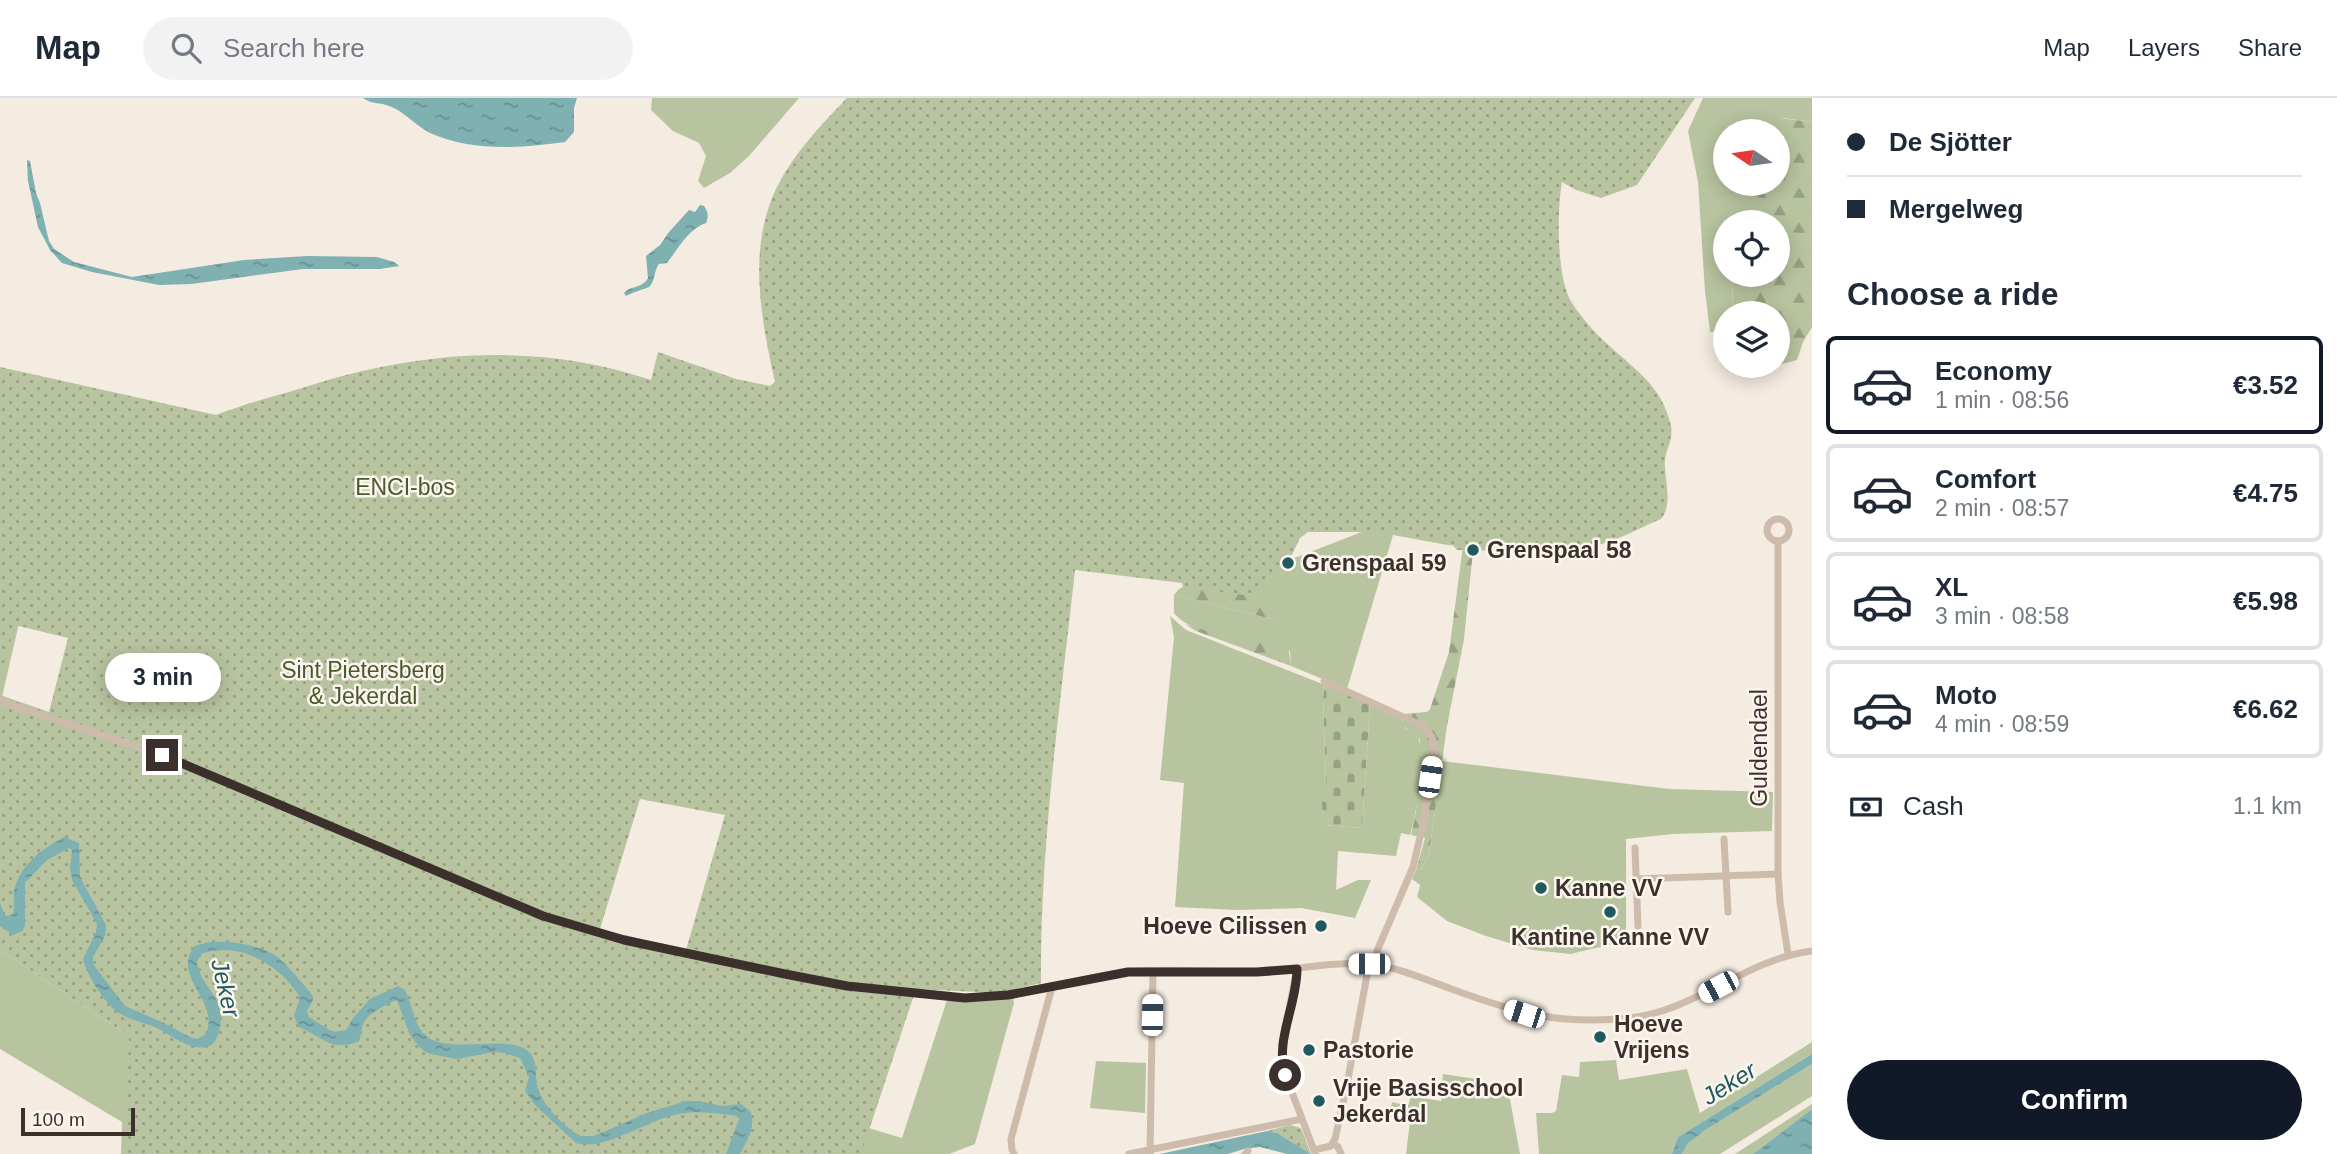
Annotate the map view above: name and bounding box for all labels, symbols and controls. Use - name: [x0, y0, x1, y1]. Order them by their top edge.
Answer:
- search box: [143, 17, 633, 80]
- text: Map: [35, 29, 101, 66]
- icon: search: [167, 29, 205, 67]
- text: Search here: [223, 33, 365, 63]
- text: Map: [2043, 34, 2090, 61]
- text: Layers: [2128, 34, 2200, 61]
- text: Share: [2238, 34, 2302, 61]
- north arrow: [1713, 119, 1790, 196]
- map controls: [1713, 119, 1790, 378]
- text: De Sjötter: [1889, 127, 2012, 157]
- text: Mergelweg: [1889, 194, 2023, 224]
- button: locate: [1713, 210, 1790, 287]
- text: Choose a ride: [1847, 276, 2059, 312]
- button: layers: [1713, 301, 1790, 378]
- icon: car: [1851, 354, 1914, 417]
- text: Economy: [1935, 356, 2052, 386]
- text: €3.52: [2233, 370, 2298, 400]
- text: 1 min · 08:56: [1935, 387, 2069, 413]
- icon: car: [1851, 462, 1914, 525]
- text: Comfort: [1935, 464, 2036, 494]
- park label: ENCI-bos: [355, 474, 455, 500]
- text: €4.75: [2233, 478, 2298, 508]
- text: 2 min · 08:57: [1935, 495, 2069, 521]
- place label: Grenspaal 58: [1487, 537, 1632, 563]
- marker: Grenspaal 58: [1465, 542, 1481, 558]
- place label: Grenspaal 59: [1302, 550, 1446, 576]
- marker: Grenspaal 59: [1280, 555, 1296, 571]
- icon: car: [1851, 570, 1914, 633]
- text: XL: [1935, 572, 1968, 602]
- text: €5.98: [2233, 586, 2298, 616]
- text: 3 min · 08:58: [1935, 603, 2069, 629]
- callout: 3 min: [104, 654, 220, 702]
- park label: Sint Pietersberg & Jekerdal: [281, 657, 445, 709]
- text: 3 min: [133, 664, 193, 690]
- icon: car: [1851, 678, 1914, 741]
- text: Moto: [1935, 680, 1997, 710]
- street label: Guldendael: [1746, 689, 1772, 807]
- text: €6.62: [2233, 694, 2298, 724]
- text: 4 min · 08:59: [1935, 711, 2069, 737]
- route end: [146, 739, 178, 771]
- car: [1417, 755, 1444, 799]
- icon: cash: [1847, 788, 1885, 826]
- text: Cash: [1903, 791, 1964, 821]
- text: 1.1 km: [2233, 793, 2302, 819]
- place label: Kanne VV: [1555, 875, 1663, 901]
- marker: Kanne VV: [1533, 880, 1549, 896]
- marker: Kantine Kanne VV: [1602, 904, 1618, 920]
- place label: Hoeve Cilissen: [1143, 913, 1307, 939]
- marker: Hoeve Cilissen: [1313, 918, 1329, 934]
- place label: Kantine Kanne VV: [1511, 924, 1710, 950]
- car: [1349, 954, 1391, 975]
- water label: Jeker: [206, 955, 246, 1021]
- car: [1695, 968, 1742, 1006]
- car: [1142, 994, 1163, 1036]
- car: [1501, 998, 1548, 1030]
- place label: Hoeve Vrijens: [1614, 1011, 1689, 1063]
- marker: Hoeve Vrijens: [1592, 1029, 1608, 1045]
- place label: Pastorie: [1323, 1037, 1414, 1063]
- marker: Pastorie: [1301, 1042, 1317, 1058]
- water label: Jeker: [1696, 1055, 1762, 1111]
- route start: [1269, 1059, 1301, 1091]
- button: Confirm: [1847, 1060, 2302, 1140]
- place label: Vrije Basisschool Jekerdal: [1333, 1075, 1523, 1127]
- marker: Vrije Basisschool Jekerdal: [1311, 1093, 1327, 1109]
- scale bar: [21, 1105, 135, 1137]
- text: 100 m: [32, 1109, 85, 1130]

